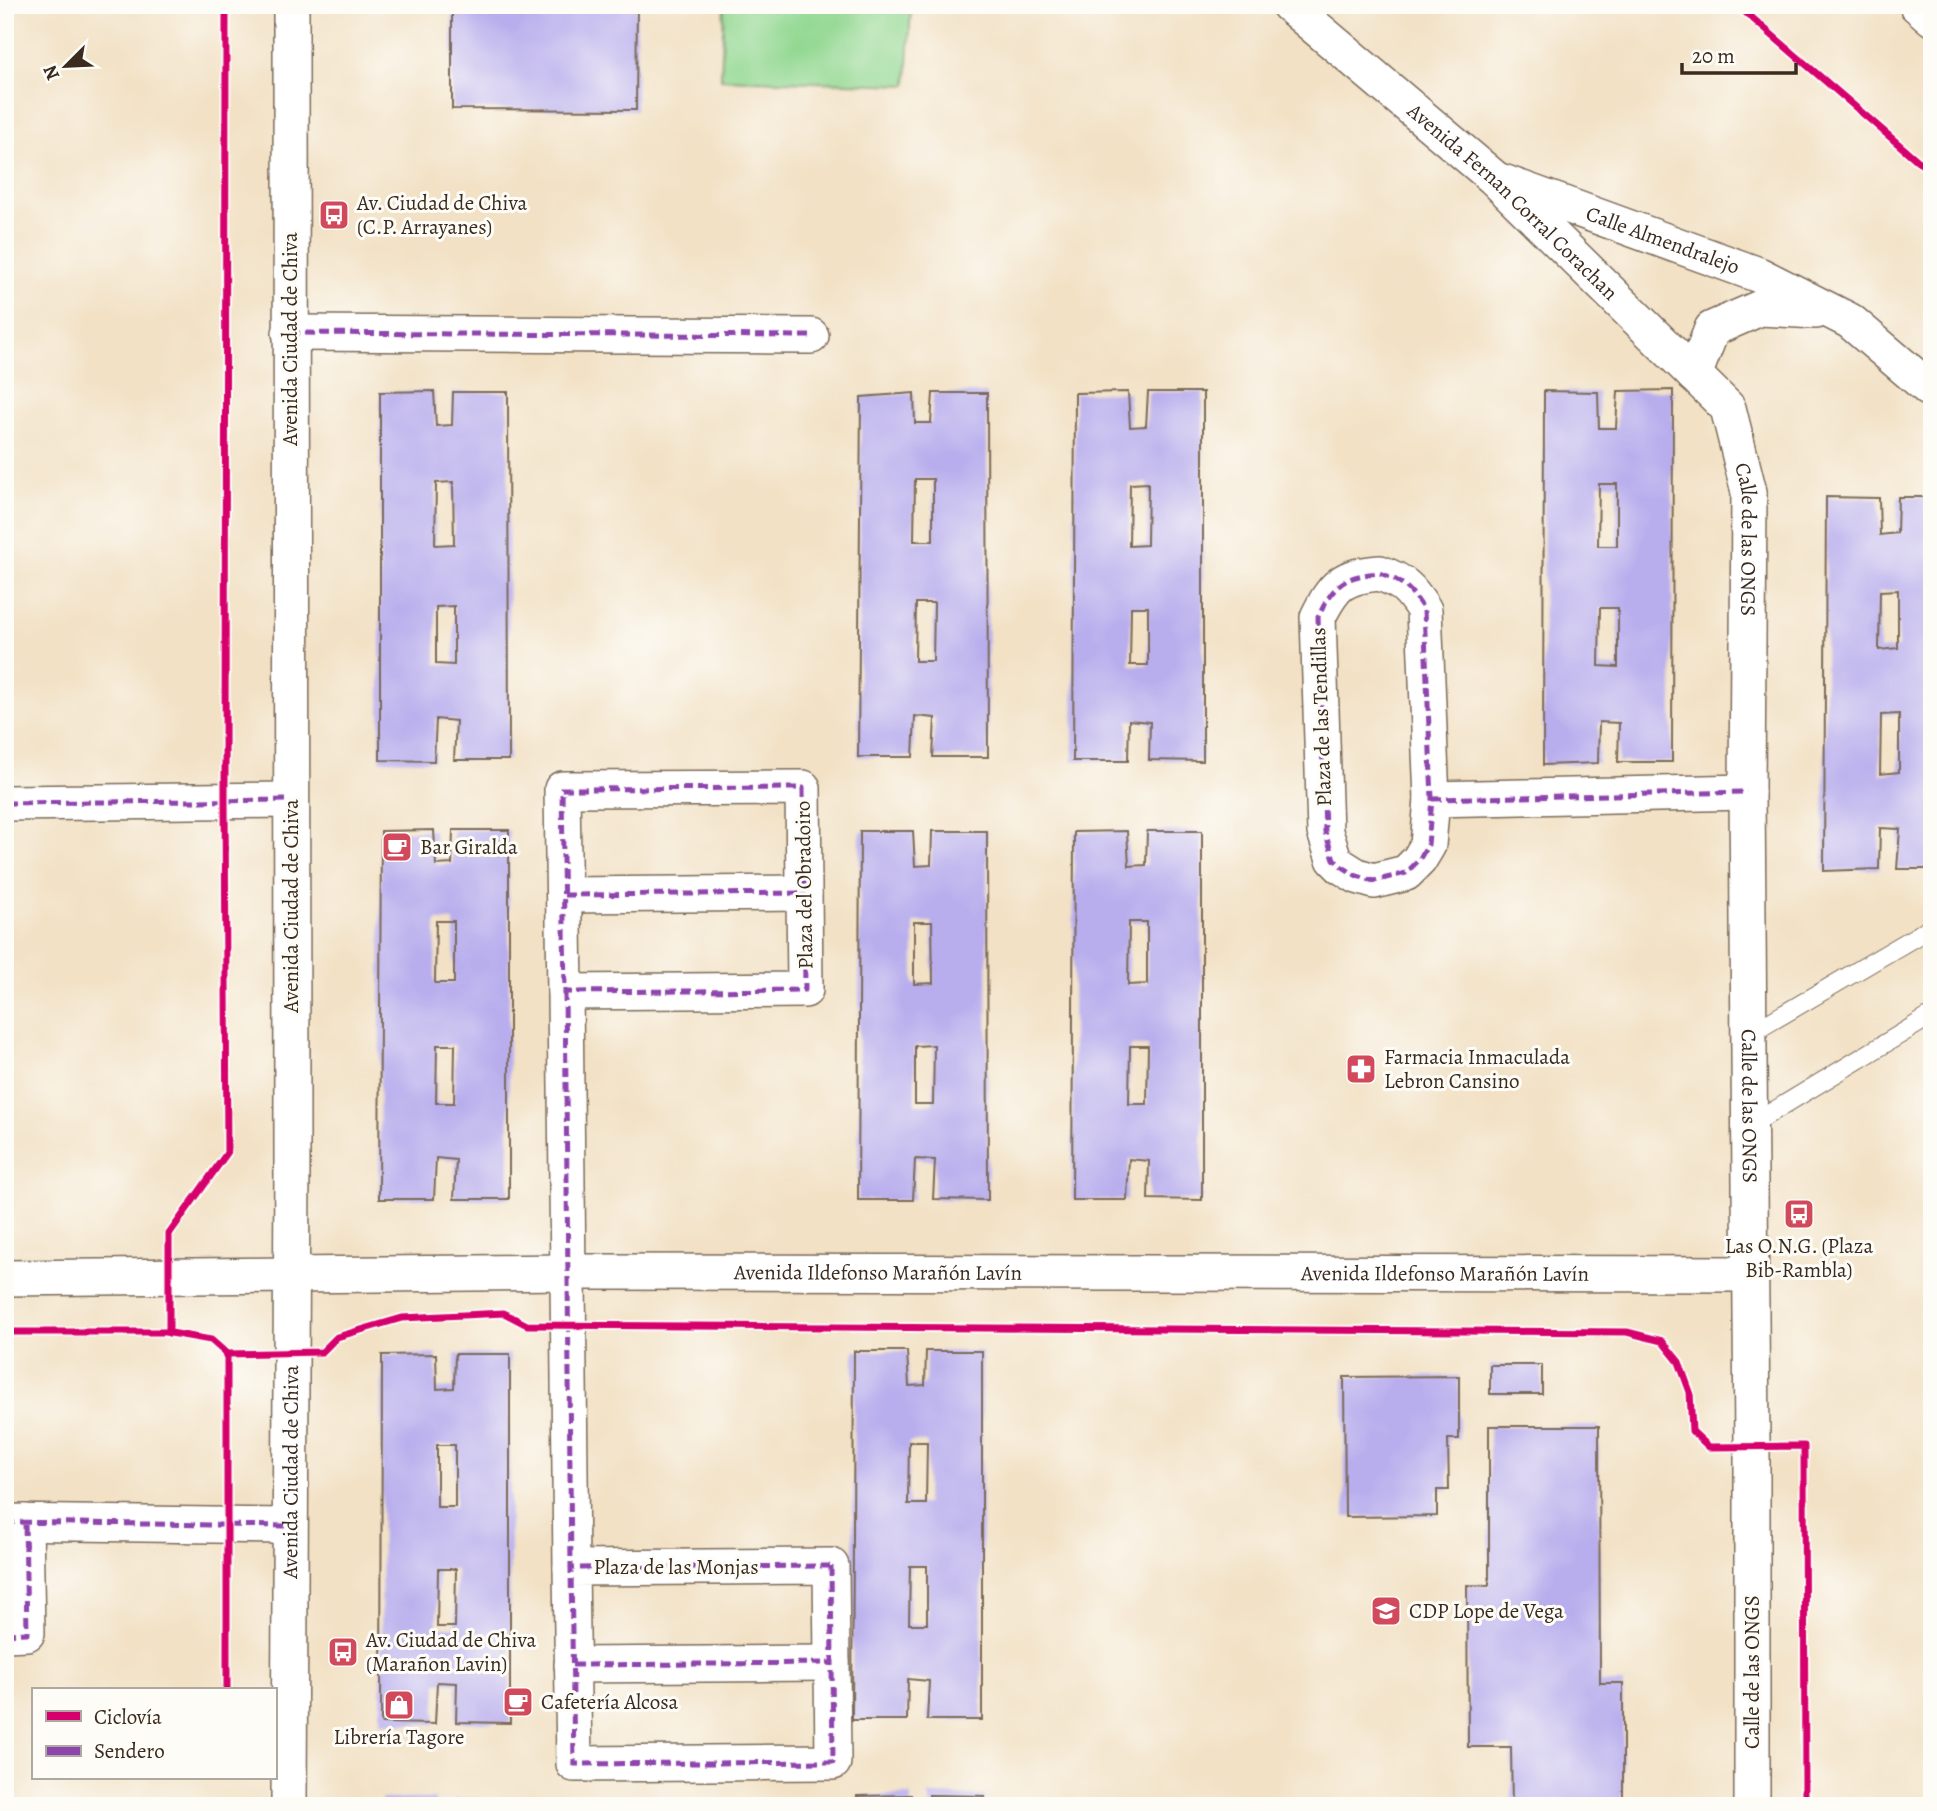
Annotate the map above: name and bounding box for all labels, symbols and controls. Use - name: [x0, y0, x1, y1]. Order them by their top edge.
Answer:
- north arrow: [32, 32, 102, 102]
- scale bar: [1682, 32, 1795, 76]
- text: 20 m: [1692, 42, 1735, 70]
- text: N: [37, 61, 66, 84]
- street label: Avenida Fernan Corral Corachan: [1401, 96, 1624, 306]
- place label: Av. Ciudad de Chiva (C.P. Arrayanes): [356, 189, 528, 241]
- bus stop icon: Av. Ciudad de Chiva (C.P. Arrayanes): [317, 198, 351, 232]
- street label: Calle Almendralejo: [1582, 199, 1743, 281]
- street label: Avenida Ciudad de Chiva: [276, 232, 304, 447]
- street label: Calle de las ONGS: [1728, 460, 1763, 616]
- street label: Plaza de las Tendillas: [1304, 627, 1338, 807]
- street label: Avenida Ciudad de Chiva: [277, 799, 305, 1014]
- street label: Plaza del Obradoiro: [789, 800, 819, 970]
- cafe icon: Bar Giralda: [380, 830, 414, 864]
- place label: Bar Giralda: [420, 833, 518, 861]
- street label: Calle de las ONGS: [1735, 1029, 1764, 1183]
- place label: Farmacia Inmaculada Lebron Cansino: [1384, 1043, 1570, 1095]
- pharmacy icon: Farmacia Inmaculada Lebron Cansino: [1344, 1052, 1378, 1086]
- bus stop icon: Las O.N.G. (Plaza Bib-Rambla): [1782, 1197, 1816, 1231]
- place label: Las O.N.G. (Plaza Bib-Rambla): [1725, 1232, 1874, 1284]
- street label: Avenida Ildefonso Marañón Lavín: [733, 1258, 1022, 1287]
- street label: Avenida Ildefonso Marañón Lavín: [1300, 1259, 1589, 1288]
- street label: Avenida Ciudad de Chiva: [276, 1365, 305, 1580]
- street label: Plaza de las Monjas: [593, 1553, 759, 1581]
- school or university icon: CDP Lope de Vega: [1369, 1594, 1403, 1628]
- street label: Calle de las ONGS: [1738, 1595, 1766, 1749]
- place label: CDP Lope de Vega: [1409, 1597, 1564, 1625]
- place label: Av. Ciudad de Chiva (Marañon Lavin): [365, 1626, 537, 1678]
- bus stop icon: Av. Ciudad de Chiva (Marañon Lavin): [326, 1635, 360, 1669]
- cafe icon: Cafetería Alcosa: [501, 1685, 535, 1719]
- legend: [32, 1688, 276, 1780]
- shop icon: Librería Tagore: [382, 1688, 416, 1722]
- place label: Cafetería Alcosa: [541, 1688, 679, 1716]
- text: Ciclovía: [94, 1703, 162, 1731]
- place label: Librería Tagore: [334, 1723, 464, 1751]
- text: Sendero: [94, 1737, 165, 1765]

